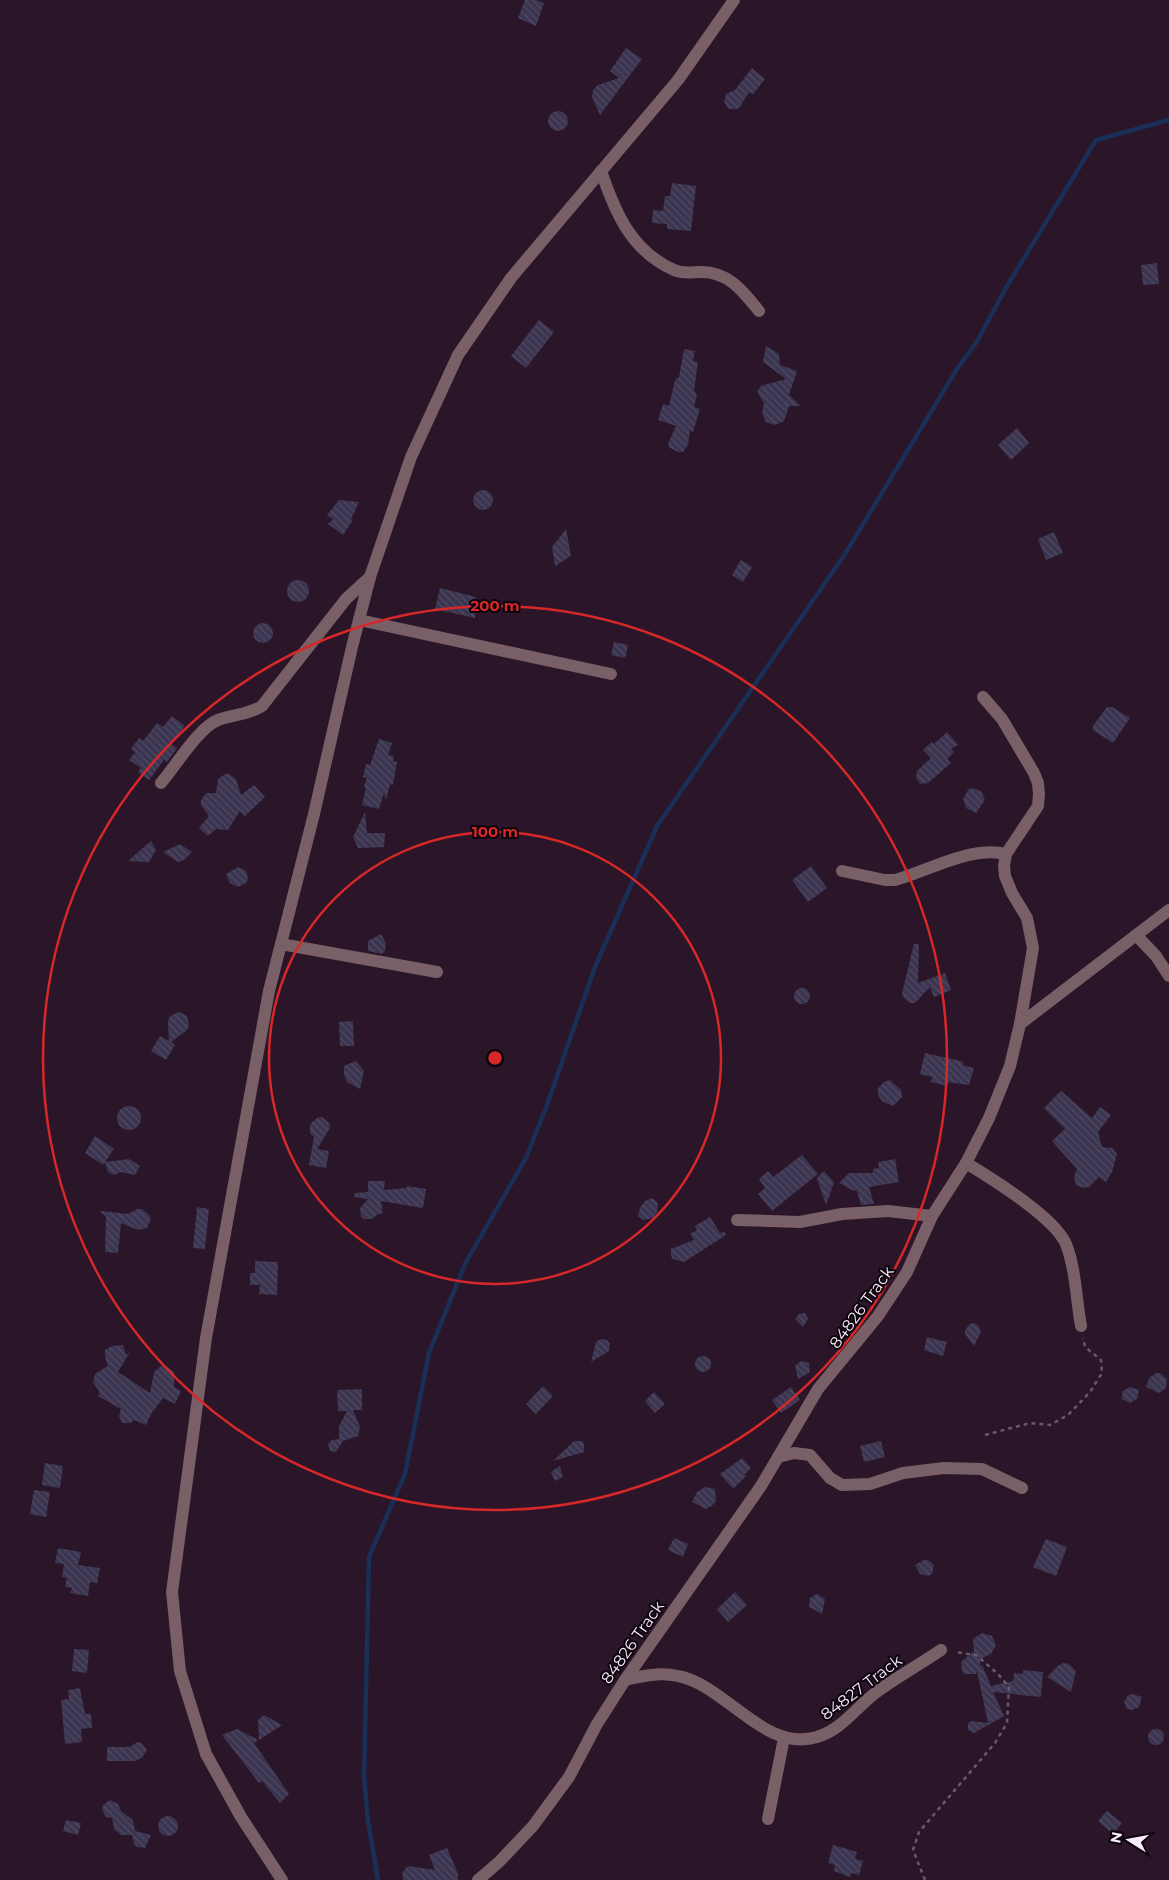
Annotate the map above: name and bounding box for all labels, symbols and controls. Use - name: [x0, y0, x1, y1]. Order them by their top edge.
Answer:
- text: 200 m: [470, 596, 520, 615]
- text: 100 m: [472, 822, 518, 841]
- centre of rings: [486, 1049, 504, 1067]
- street label: 84826 Track: [825, 1262, 898, 1352]
- street label: 84826 Track: [597, 1597, 668, 1687]
- street label: 84827 Track: [817, 1651, 906, 1724]
- north arrow: [1104, 1815, 1154, 1865]
- text: N: [1106, 1830, 1126, 1845]

